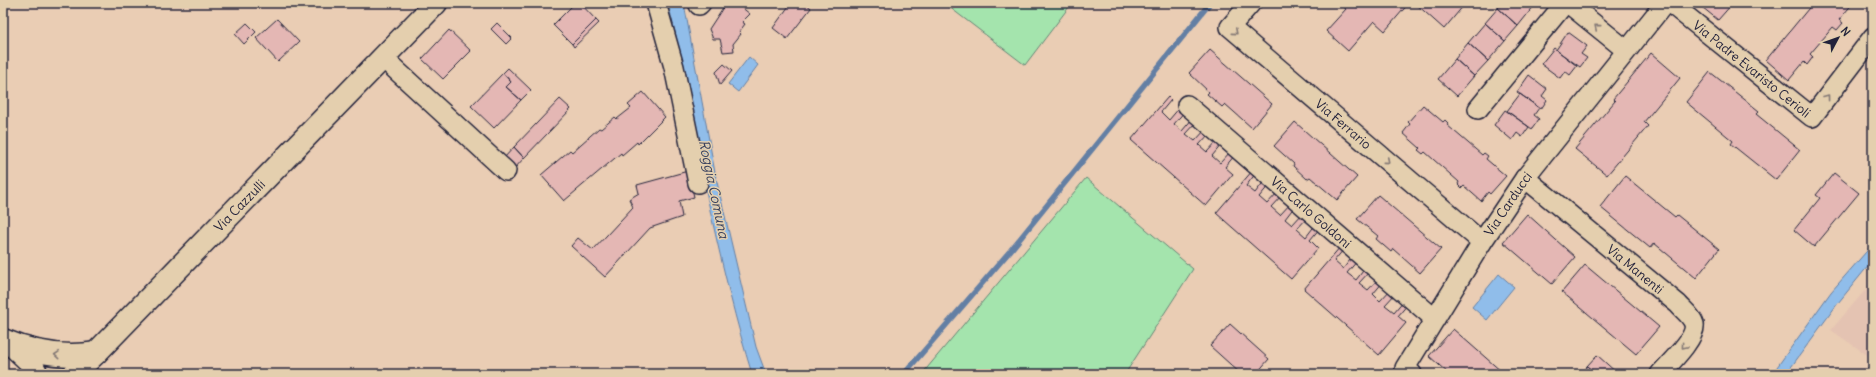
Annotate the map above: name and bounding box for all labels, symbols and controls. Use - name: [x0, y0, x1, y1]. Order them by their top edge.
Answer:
- street label: Via Padre Evaristo Cerioli: [1690, 16, 1814, 121]
- north arrow: [1818, 18, 1858, 58]
- text: N: [1838, 24, 1853, 39]
- one-way arrow: [1594, 25, 1601, 32]
- one-way arrow: [1230, 27, 1238, 34]
- street label: Via Ferrario: [1312, 95, 1375, 153]
- one-way arrow: [1822, 95, 1829, 102]
- water label: Roggia Comuna: [695, 138, 733, 241]
- one-way arrow: [1382, 157, 1390, 164]
- street label: Via Carducci: [1480, 168, 1535, 239]
- street label: Via Carlo Goldoni: [1267, 173, 1355, 252]
- street label: Via Cazzulli: [210, 176, 268, 235]
- street label: Via Manenti: [1603, 240, 1667, 297]
- one-way arrow: [1681, 342, 1688, 349]
- one-way arrow: [54, 350, 61, 359]

